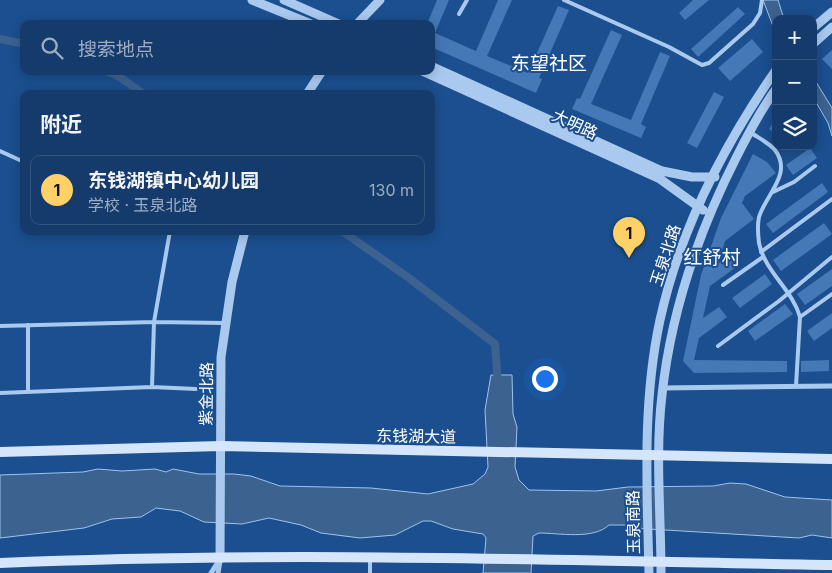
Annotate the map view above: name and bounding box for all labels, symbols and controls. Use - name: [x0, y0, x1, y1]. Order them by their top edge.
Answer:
- map controls: [772, 15, 817, 150]
- button: +: [772, 15, 817, 60]
- search box: [20, 20, 435, 75]
- icon: search: [38, 34, 66, 62]
- text: 搜索地点: [78, 38, 154, 61]
- district label: 东望社区: [511, 52, 587, 75]
- button: −: [772, 60, 817, 105]
- street label: 大明路: [549, 105, 601, 143]
- button: layers: [772, 105, 817, 150]
- text: 附近: [40, 112, 82, 137]
- text: 东钱湖镇中心幼儿园: [88, 169, 259, 192]
- text: 1: [54, 180, 60, 200]
- text: 130 m: [369, 180, 414, 200]
- text: 学校 · 玉泉北路: [88, 195, 198, 215]
- pin: 1: [613, 217, 645, 258]
- street label: 玉泉北路: [646, 221, 684, 289]
- district label: 红舒村: [683, 246, 741, 269]
- street label: 紫金北路: [195, 362, 217, 426]
- your location: [532, 366, 558, 392]
- street label: 东钱湖大道: [376, 425, 456, 447]
- street label: 玉泉南路: [622, 490, 644, 554]

